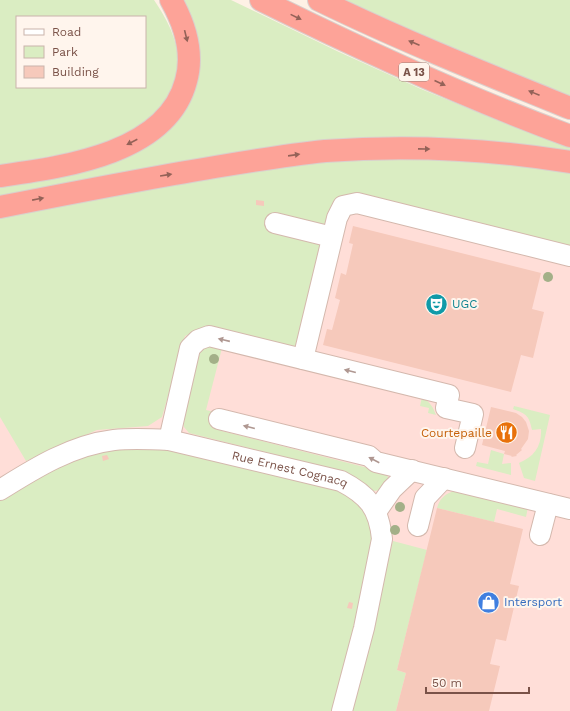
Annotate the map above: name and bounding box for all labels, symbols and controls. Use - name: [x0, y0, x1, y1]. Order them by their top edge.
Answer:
- one-way arrow: [290, 14, 302, 20]
- legend: [16, 16, 146, 88]
- text: Road: [52, 25, 81, 39]
- one-way arrow: [183, 30, 189, 42]
- one-way arrow: [408, 40, 420, 46]
- text: Park: [52, 45, 78, 59]
- road number: A 13: [399, 63, 429, 81]
- text: Building: [52, 65, 99, 79]
- one-way arrow: [434, 80, 445, 86]
- one-way arrow: [527, 90, 539, 96]
- one-way arrow: [127, 139, 138, 145]
- one-way arrow: [418, 146, 430, 153]
- one-way arrow: [288, 152, 301, 158]
- one-way arrow: [160, 172, 172, 178]
- one-way arrow: [32, 196, 44, 202]
- theatre icon: UGC: [423, 291, 449, 317]
- place label: UGC: [452, 297, 477, 311]
- one-way arrow: [218, 336, 230, 342]
- one-way arrow: [344, 368, 356, 374]
- restaurant icon: Courtepaille: [494, 420, 520, 446]
- one-way arrow: [243, 423, 255, 429]
- place label: Courtepaille: [421, 426, 492, 440]
- street label: Rue Ernest Cognacq: [231, 448, 351, 491]
- one-way arrow: [368, 456, 380, 463]
- shop icon: Intersport: [475, 589, 501, 615]
- place label: Intersport: [504, 595, 562, 609]
- scale bar: [426, 669, 529, 695]
- text: 50 m: [432, 676, 462, 690]

